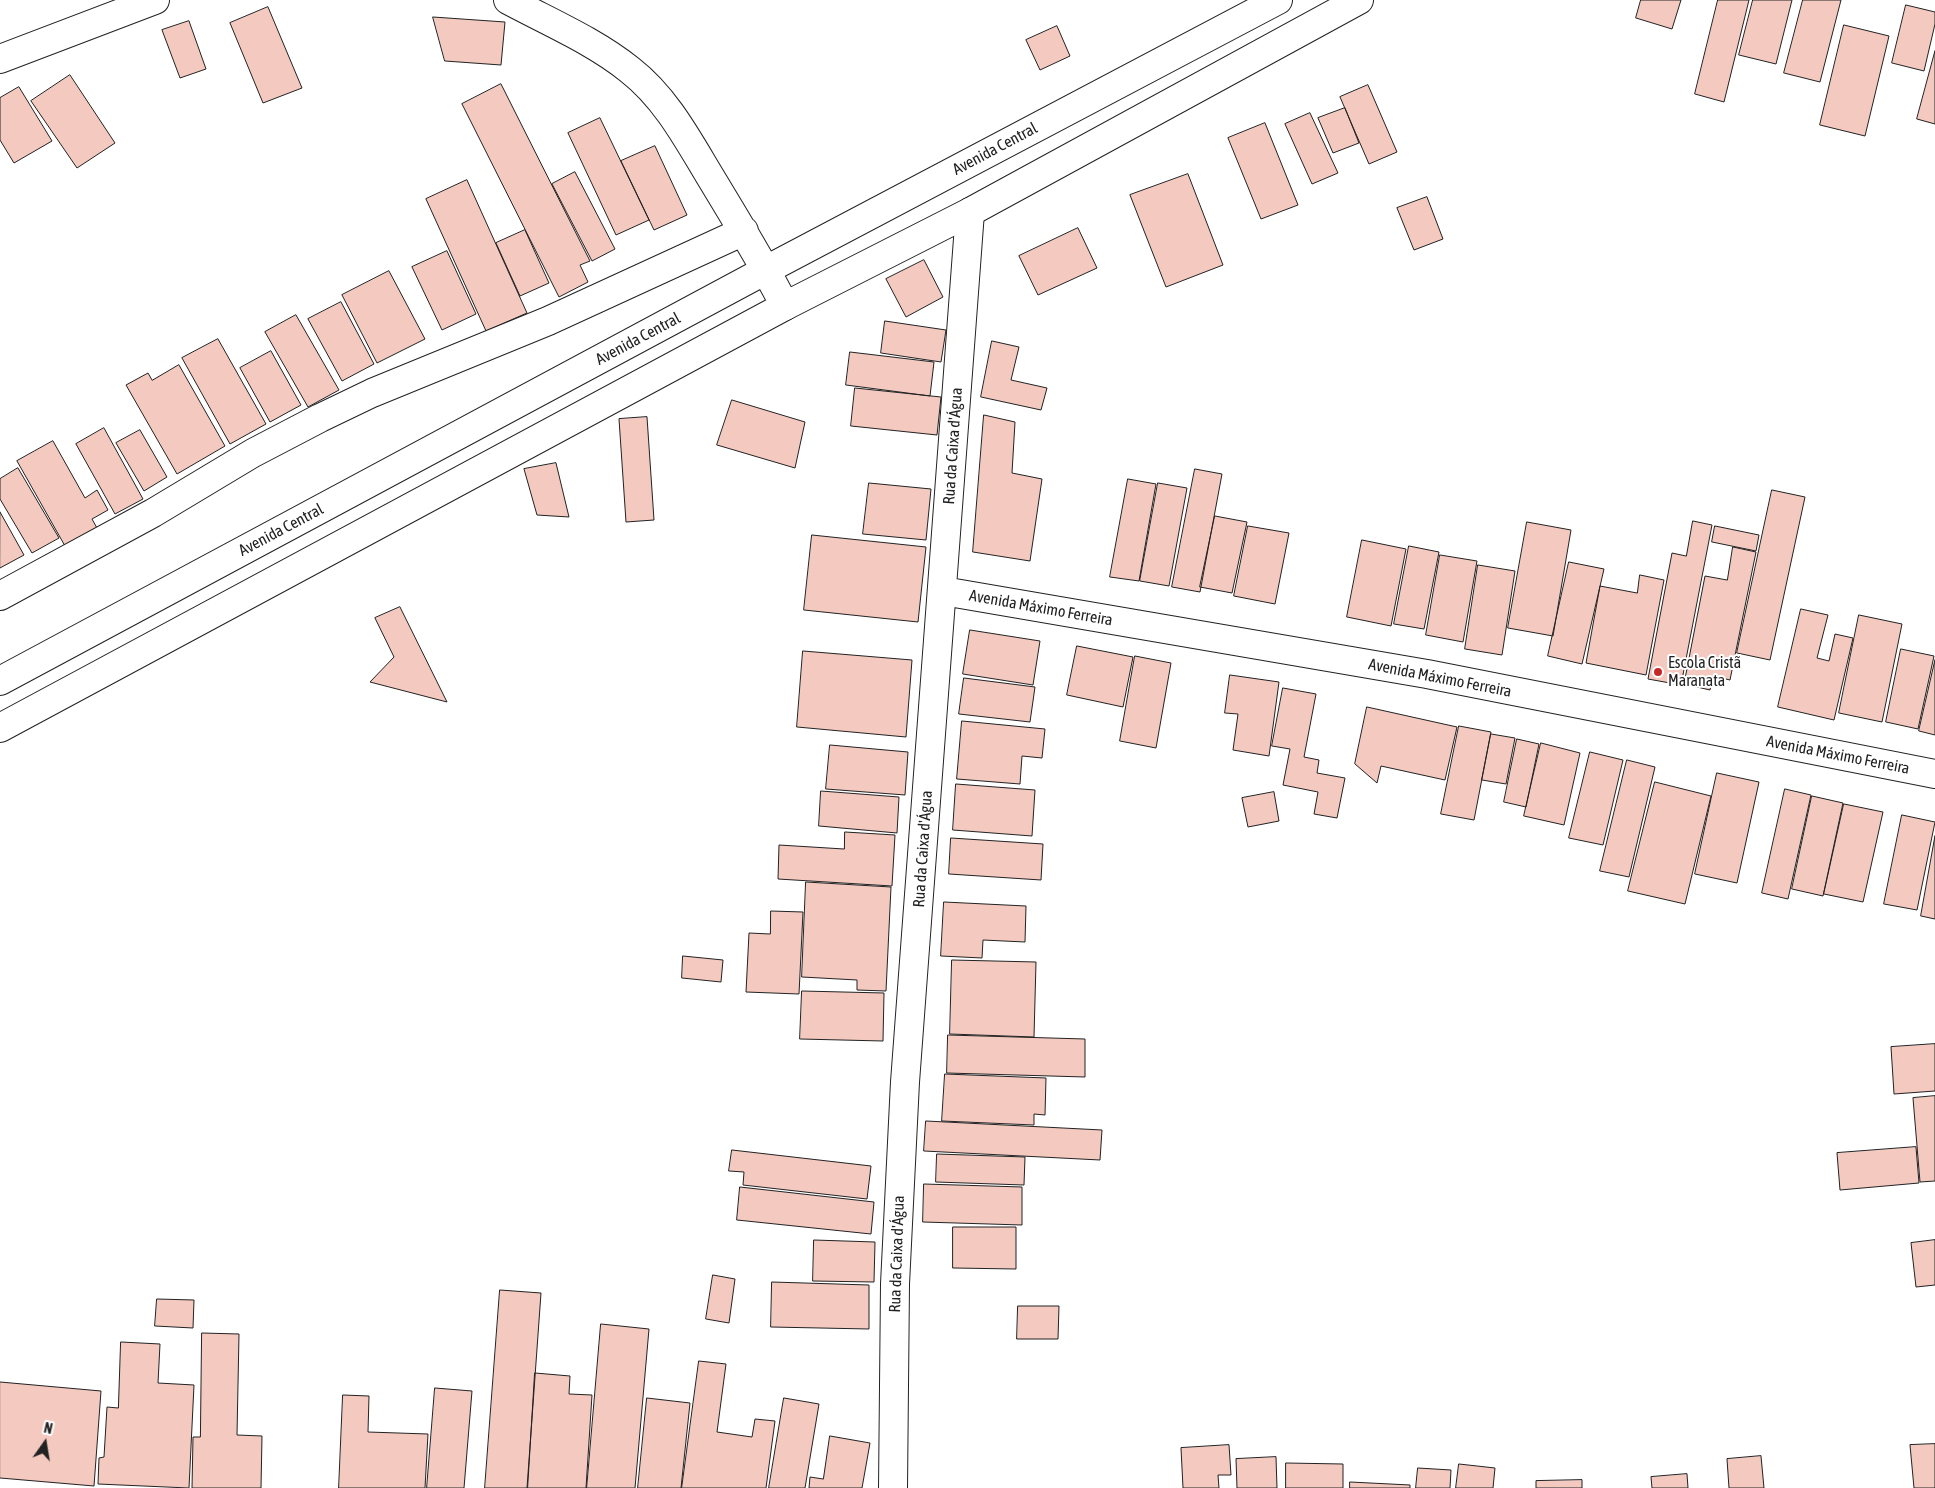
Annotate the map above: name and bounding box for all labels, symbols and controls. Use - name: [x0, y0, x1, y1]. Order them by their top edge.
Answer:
- street label: Avenida Central: [949, 119, 1041, 179]
- street label: Avenida Central: [592, 309, 684, 369]
- street label: Rua da Caixa d'Água: [939, 387, 967, 505]
- street label: Avenida Central: [235, 500, 327, 560]
- street label: Avenida Máximo Ferreira: [968, 586, 1114, 630]
- place label: Escola Cristã Maranata: [1668, 653, 1741, 691]
- street label: Avenida Máximo Ferreira: [1367, 655, 1513, 701]
- marker: Escola Cristã Maranata: [1652, 666, 1664, 678]
- street label: Avenida Máximo Ferreira: [1765, 732, 1911, 778]
- street label: Rua da Caixa d'Água: [909, 790, 937, 908]
- street label: Rua da Caixa d'Água: [885, 1195, 909, 1313]
- north arrow: [20, 1418, 70, 1468]
- text: N: [43, 1420, 54, 1437]

